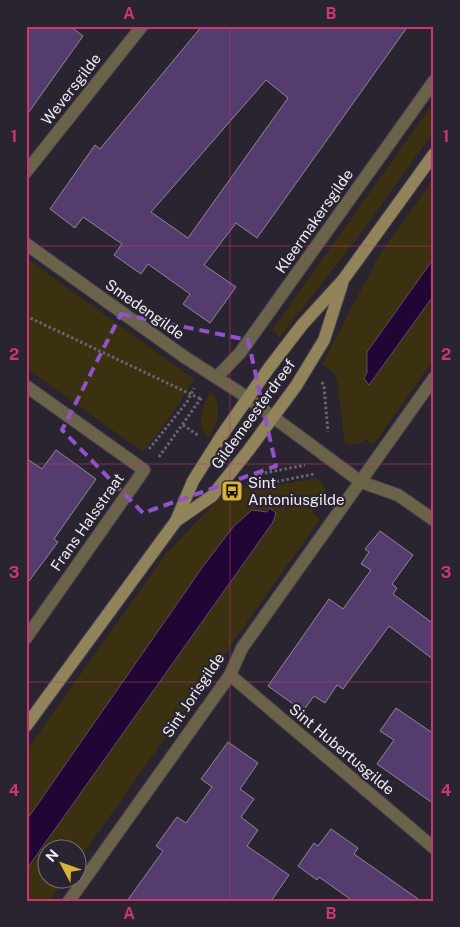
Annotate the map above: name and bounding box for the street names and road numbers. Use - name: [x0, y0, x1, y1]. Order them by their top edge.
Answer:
- street label: Weversgilde: [38, 50, 104, 128]
- street label: Kleermakersgilde: [272, 166, 356, 276]
- street label: Smedengilde: [102, 276, 188, 342]
- street label: Gildemeesterdreef: [208, 356, 298, 472]
- street label: Frans Halsstraat: [47, 470, 127, 574]
- street label: Sint Jorisgilde: [159, 650, 227, 740]
- street label: Sint Hubertusgilde: [286, 700, 398, 798]

